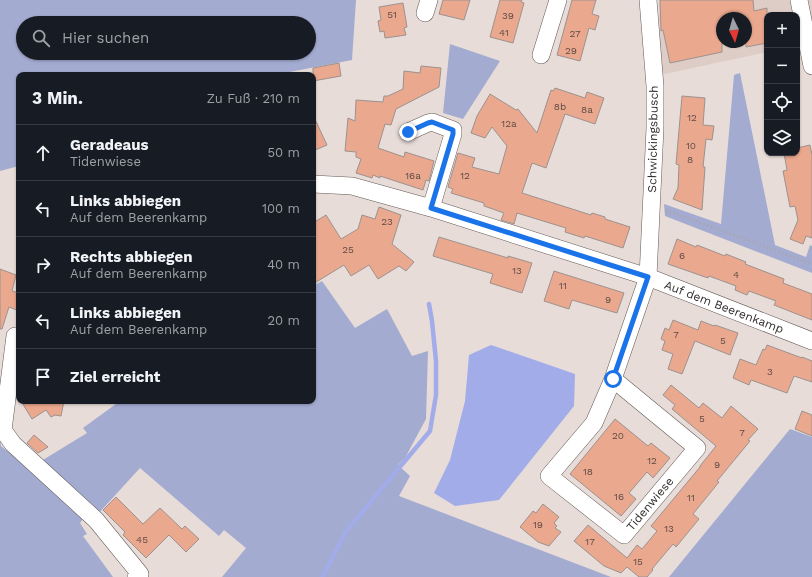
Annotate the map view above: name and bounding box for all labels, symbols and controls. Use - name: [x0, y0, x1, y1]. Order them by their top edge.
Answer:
- house number: 51: [387, 9, 397, 20]
- house number: 39: [502, 10, 514, 21]
- north arrow: [716, 12, 752, 48]
- map controls: [764, 12, 800, 156]
- button: +: [764, 12, 800, 48]
- search box: [16, 16, 316, 60]
- icon: search: [30, 27, 52, 49]
- house number: 41: [499, 27, 509, 38]
- house number: 27: [569, 28, 581, 39]
- text: Hier suchen: [62, 29, 149, 47]
- house number: 29: [565, 45, 577, 56]
- button: −: [764, 48, 800, 84]
- button: locate: [764, 84, 800, 120]
- street label: Schwickingsbusch: [645, 85, 661, 193]
- text: 3 Min.: [32, 88, 83, 108]
- text: Zu Fuß · 210 m: [207, 91, 300, 106]
- house number: 8b: [554, 101, 566, 112]
- house number: 8a: [581, 104, 593, 115]
- house number: 12: [687, 112, 697, 123]
- house number: 12a: [501, 118, 517, 129]
- button: layers: [764, 120, 800, 156]
- route end: [399, 123, 417, 141]
- text: Geradeaus: [70, 136, 149, 154]
- house number: 10: [686, 140, 696, 151]
- icon: ahead: [32, 142, 54, 164]
- text: 50 m: [268, 145, 300, 160]
- text: Tidenwiese: [70, 154, 141, 169]
- house number: 8: [687, 154, 693, 165]
- house number: 16a: [405, 170, 421, 181]
- house number: 12: [460, 170, 470, 181]
- text: Links abbiegen: [70, 192, 181, 210]
- icon: left: [32, 198, 54, 220]
- text: 100 m: [262, 201, 300, 216]
- text: Auf dem Beerenkamp: [70, 210, 207, 225]
- house number: 23: [381, 216, 393, 227]
- house number: 25: [342, 244, 354, 255]
- text: Rechts abbiegen: [70, 248, 192, 266]
- house number: 6: [679, 250, 685, 261]
- icon: right: [32, 254, 54, 276]
- text: 40 m: [267, 257, 300, 272]
- house number: 13: [512, 265, 522, 276]
- text: Auf dem Beerenkamp: [70, 266, 207, 281]
- house number: 4: [733, 269, 739, 280]
- street label: Auf dem Beerenkamp: [662, 278, 786, 336]
- house number: 11: [559, 280, 567, 291]
- house number: 9: [605, 294, 611, 305]
- text: Links abbiegen: [70, 304, 181, 322]
- icon: left: [32, 310, 54, 332]
- text: 20 m: [268, 313, 300, 328]
- text: Auf dem Beerenkamp: [70, 322, 207, 337]
- house number: 7: [673, 329, 679, 340]
- house number: 5: [720, 335, 726, 346]
- icon: arrive: [32, 366, 54, 388]
- house number: 3: [767, 366, 773, 377]
- text: Ziel erreicht: [70, 368, 160, 386]
- route start: [604, 370, 622, 388]
- house number: 5: [699, 413, 705, 424]
- house number: 7: [739, 427, 745, 438]
- house number: 20: [612, 430, 624, 441]
- house number: 12: [647, 455, 657, 466]
- house number: 9: [714, 459, 720, 470]
- house number: 18: [583, 466, 593, 477]
- street label: Tidenwiese: [624, 474, 676, 534]
- house number: 16: [614, 491, 624, 502]
- house number: 11: [687, 492, 695, 503]
- house number: 19: [533, 519, 543, 530]
- house number: 13: [664, 523, 674, 534]
- house number: 45: [136, 534, 148, 545]
- house number: 17: [585, 536, 595, 547]
- house number: 15: [633, 556, 643, 567]

